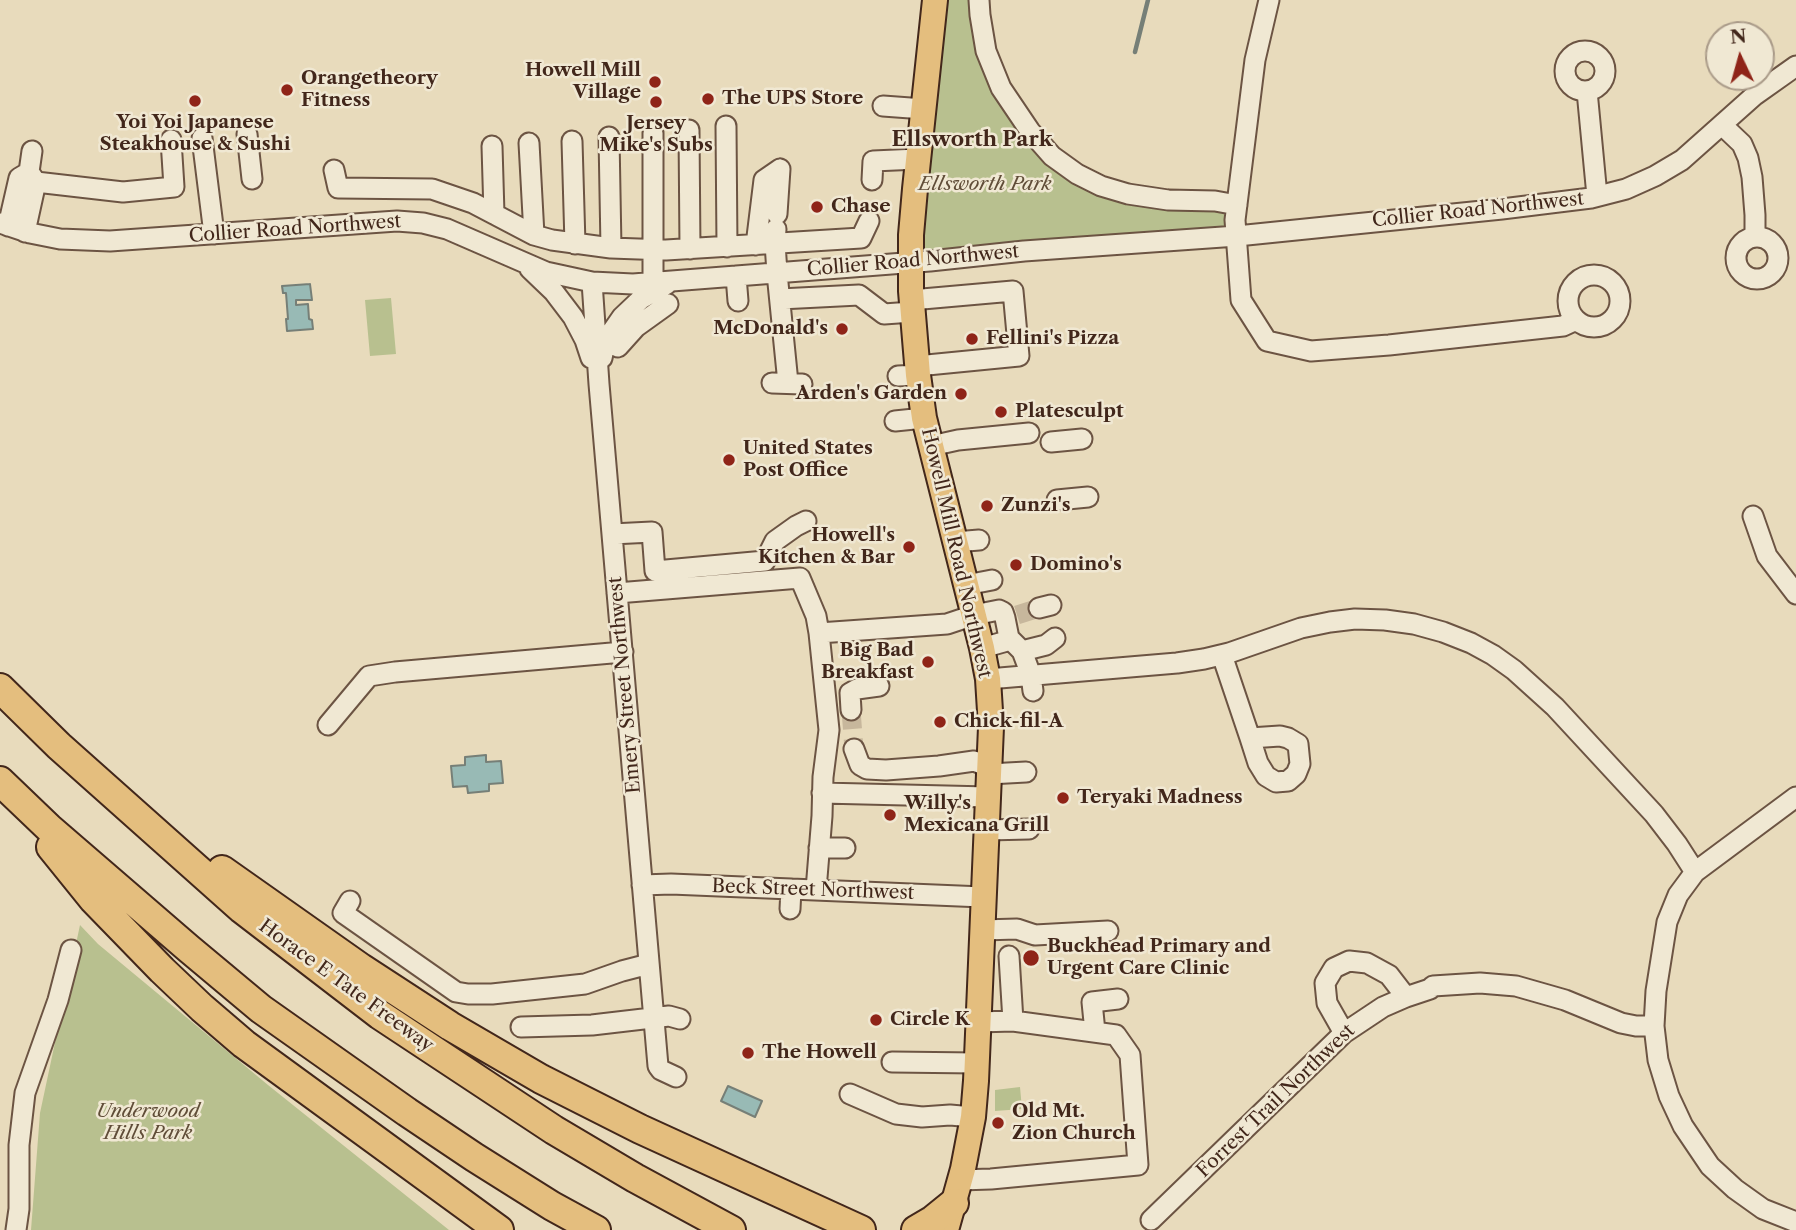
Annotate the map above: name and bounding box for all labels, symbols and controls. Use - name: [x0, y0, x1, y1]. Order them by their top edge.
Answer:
- north arrow: [1705, 21, 1775, 91]
- text: N: [1729, 24, 1748, 49]
- place label: Howell Mill Village: [525, 60, 641, 104]
- place label: Orangetheory Fitness: [301, 68, 438, 112]
- marker: Howell Mill Village: [647, 74, 663, 90]
- marker: Orangetheory Fitness: [279, 82, 295, 98]
- place label: The UPS Store: [722, 88, 863, 110]
- marker: The UPS Store: [700, 91, 716, 107]
- marker: Yoi Yoi Japanese Steakhouse & Sushi: [187, 93, 203, 109]
- marker: Jersey Mike's Subs: [648, 94, 664, 110]
- place label: Yoi Yoi Japanese Steakhouse & Sushi: [100, 112, 290, 156]
- place label: Jersey Mike's Subs: [599, 113, 713, 157]
- district label: Ellsworth Park: [891, 127, 1053, 153]
- park label: Ellsworth Park: [918, 174, 1052, 196]
- street label: Collier Road Northwest: [1371, 188, 1585, 232]
- place label: Chase: [831, 196, 890, 218]
- marker: Chase: [809, 199, 825, 215]
- street label: Collier Road Northwest: [188, 210, 402, 248]
- street label: Collier Road Northwest: [806, 240, 1020, 282]
- place label: McDonald's: [713, 318, 828, 340]
- marker: McDonald's: [834, 321, 850, 337]
- place label: Fellini's Pizza: [986, 328, 1119, 350]
- marker: Fellini's Pizza: [964, 331, 980, 347]
- place label: Arden's Garden: [796, 383, 947, 405]
- marker: Arden's Garden: [953, 386, 969, 402]
- place label: Platesculpt: [1015, 401, 1124, 423]
- marker: Platesculpt: [993, 404, 1009, 420]
- street label: Howell Mill Road Northwest: [916, 426, 996, 680]
- place label: United States Post Office: [743, 438, 873, 482]
- marker: United States Post Office: [721, 452, 737, 468]
- place label: Zunzi's: [1001, 495, 1070, 517]
- marker: Zunzi's: [979, 498, 995, 514]
- place label: Howell's Kitchen & Bar: [758, 525, 895, 569]
- marker: Howell's Kitchen & Bar: [901, 539, 917, 555]
- place label: Domino's: [1030, 554, 1122, 576]
- marker: Domino's: [1008, 557, 1024, 573]
- street label: Emery Street Northwest: [604, 576, 646, 794]
- place label: Big Bad Breakfast: [821, 640, 914, 684]
- marker: Big Bad Breakfast: [920, 654, 936, 670]
- place label: Chick-fil-A: [954, 711, 1063, 733]
- marker: Chick-fil-A: [932, 714, 948, 730]
- place label: Teryaki Madness: [1077, 787, 1243, 809]
- marker: Teryaki Madness: [1055, 790, 1071, 806]
- place label: Willy's Mexicana Grill: [904, 793, 1049, 837]
- marker: Willy's Mexicana Grill: [882, 807, 898, 823]
- street label: Beck Street Northwest: [711, 875, 915, 905]
- street label: Horace E Tate Freeway: [254, 915, 438, 1057]
- place label: Buckhead Primary and Urgent Care Clinic: [1047, 936, 1271, 980]
- marker: Buckhead Primary and Urgent Care Clinic: [1021, 948, 1041, 968]
- place label: Circle K: [890, 1009, 970, 1031]
- marker: Circle K: [868, 1012, 884, 1028]
- street label: Forrest Trail Northwest: [1192, 1020, 1360, 1182]
- place label: The Howell: [762, 1042, 877, 1064]
- marker: The Howell: [740, 1045, 756, 1061]
- park label: Underwood Hills Park: [96, 1101, 200, 1145]
- place label: Old Mt. Zion Church: [1012, 1101, 1136, 1145]
- marker: Old Mt. Zion Church: [990, 1115, 1006, 1131]

